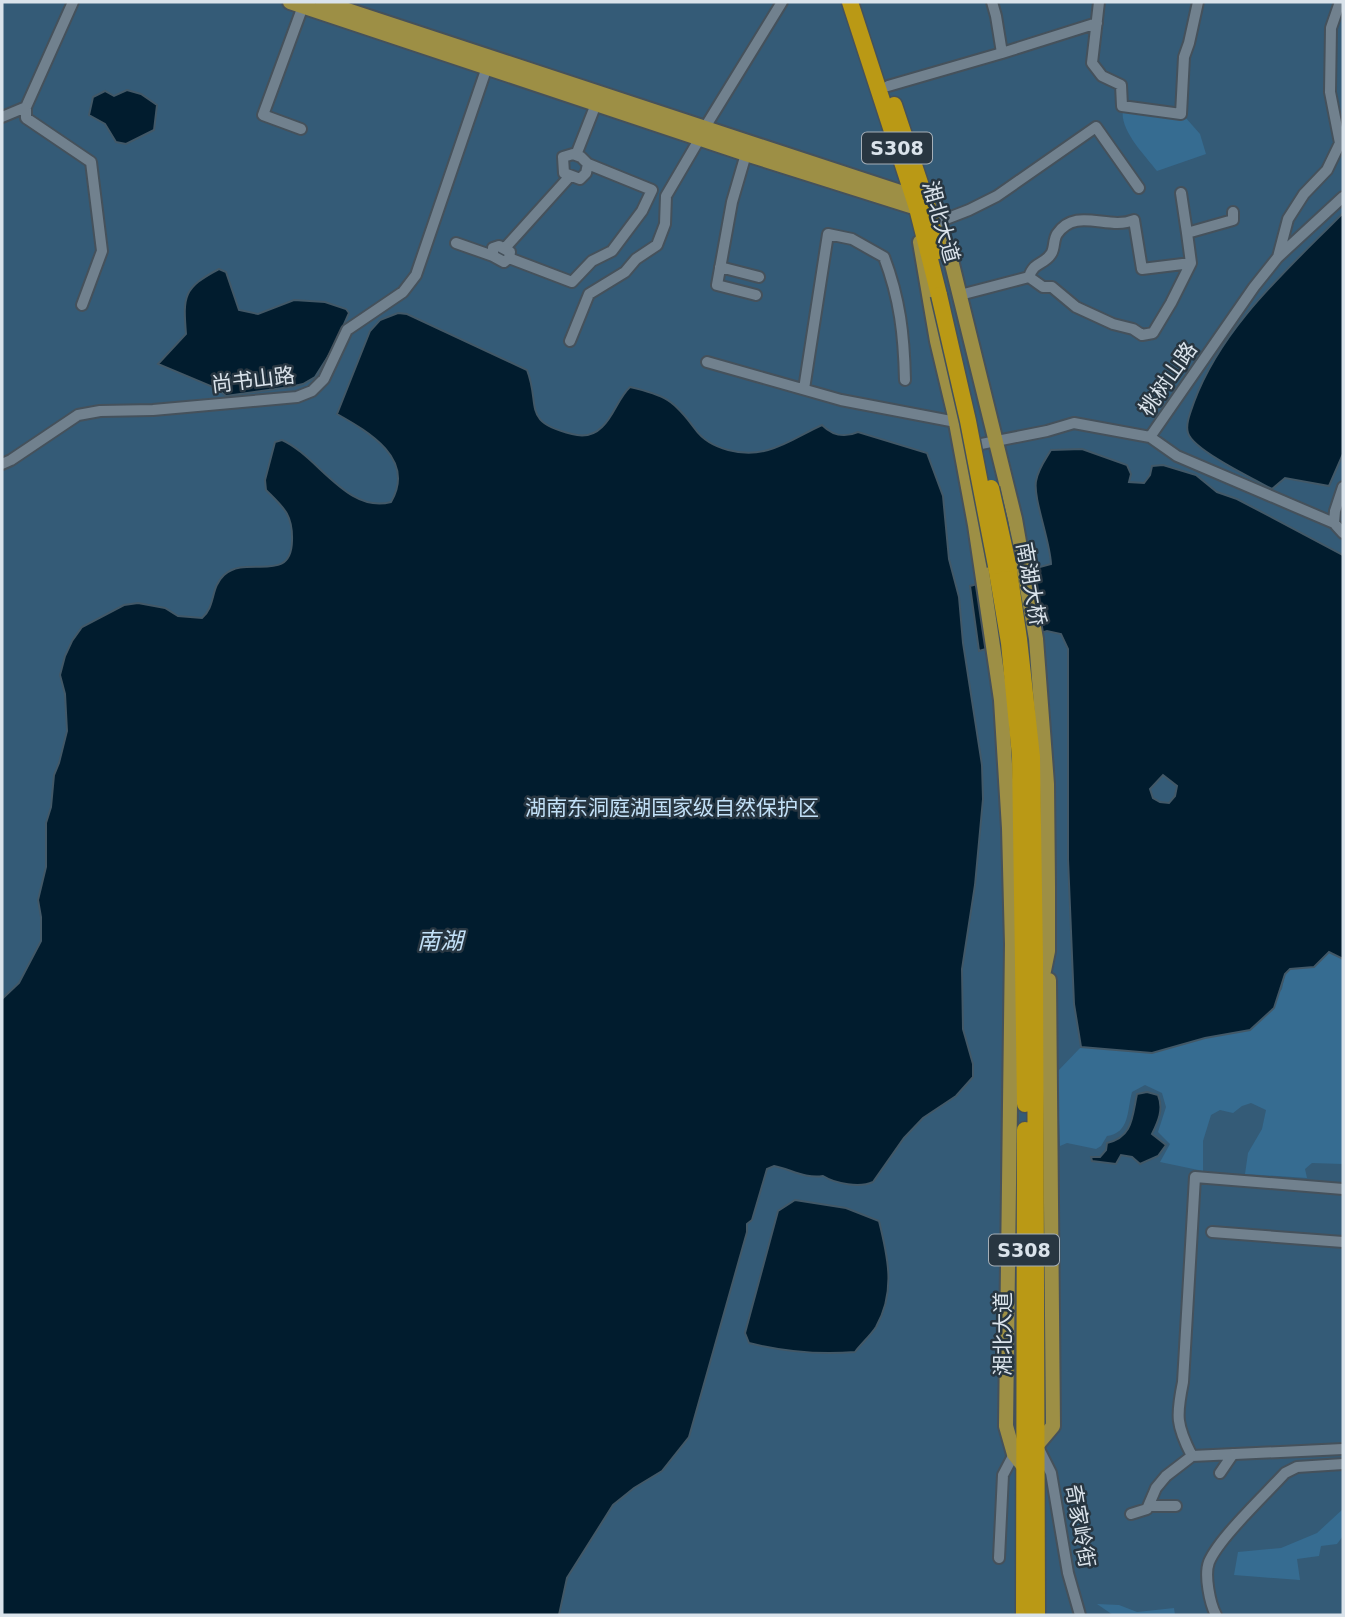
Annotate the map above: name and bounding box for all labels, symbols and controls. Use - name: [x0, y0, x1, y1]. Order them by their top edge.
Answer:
- road number: S308: [862, 132, 932, 164]
- street label: 湘北大道: [918, 178, 964, 266]
- street label: 桃树山路: [1134, 338, 1202, 420]
- street label: 尚书山路: [210, 363, 296, 397]
- street label: 南湖大桥: [1012, 541, 1050, 627]
- park label: 湖南东洞庭湖国家级自然保护区: [525, 796, 819, 820]
- water label: 南湖: [417, 928, 466, 954]
- road number: S308: [989, 1234, 1059, 1266]
- street label: 湘北大道: [991, 1292, 1015, 1376]
- street label: 奇家岭街: [1061, 1483, 1099, 1569]

